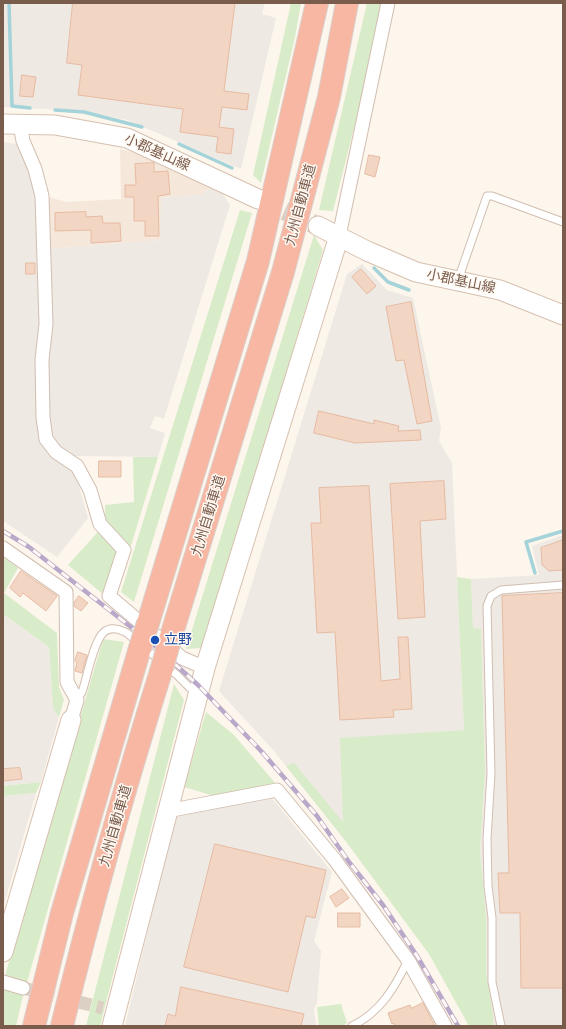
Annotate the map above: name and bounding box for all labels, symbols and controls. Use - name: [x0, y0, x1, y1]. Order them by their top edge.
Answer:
- street label: 小郡基山線: [122, 131, 192, 175]
- street label: 九州自動車道: [282, 162, 320, 248]
- street label: 小郡基山線: [425, 267, 497, 297]
- street label: 九州自動車道: [189, 473, 229, 559]
- place label: 立野: [164, 632, 192, 648]
- marker: 立野: [149, 634, 161, 646]
- street label: 九州自動車道: [96, 783, 136, 869]

